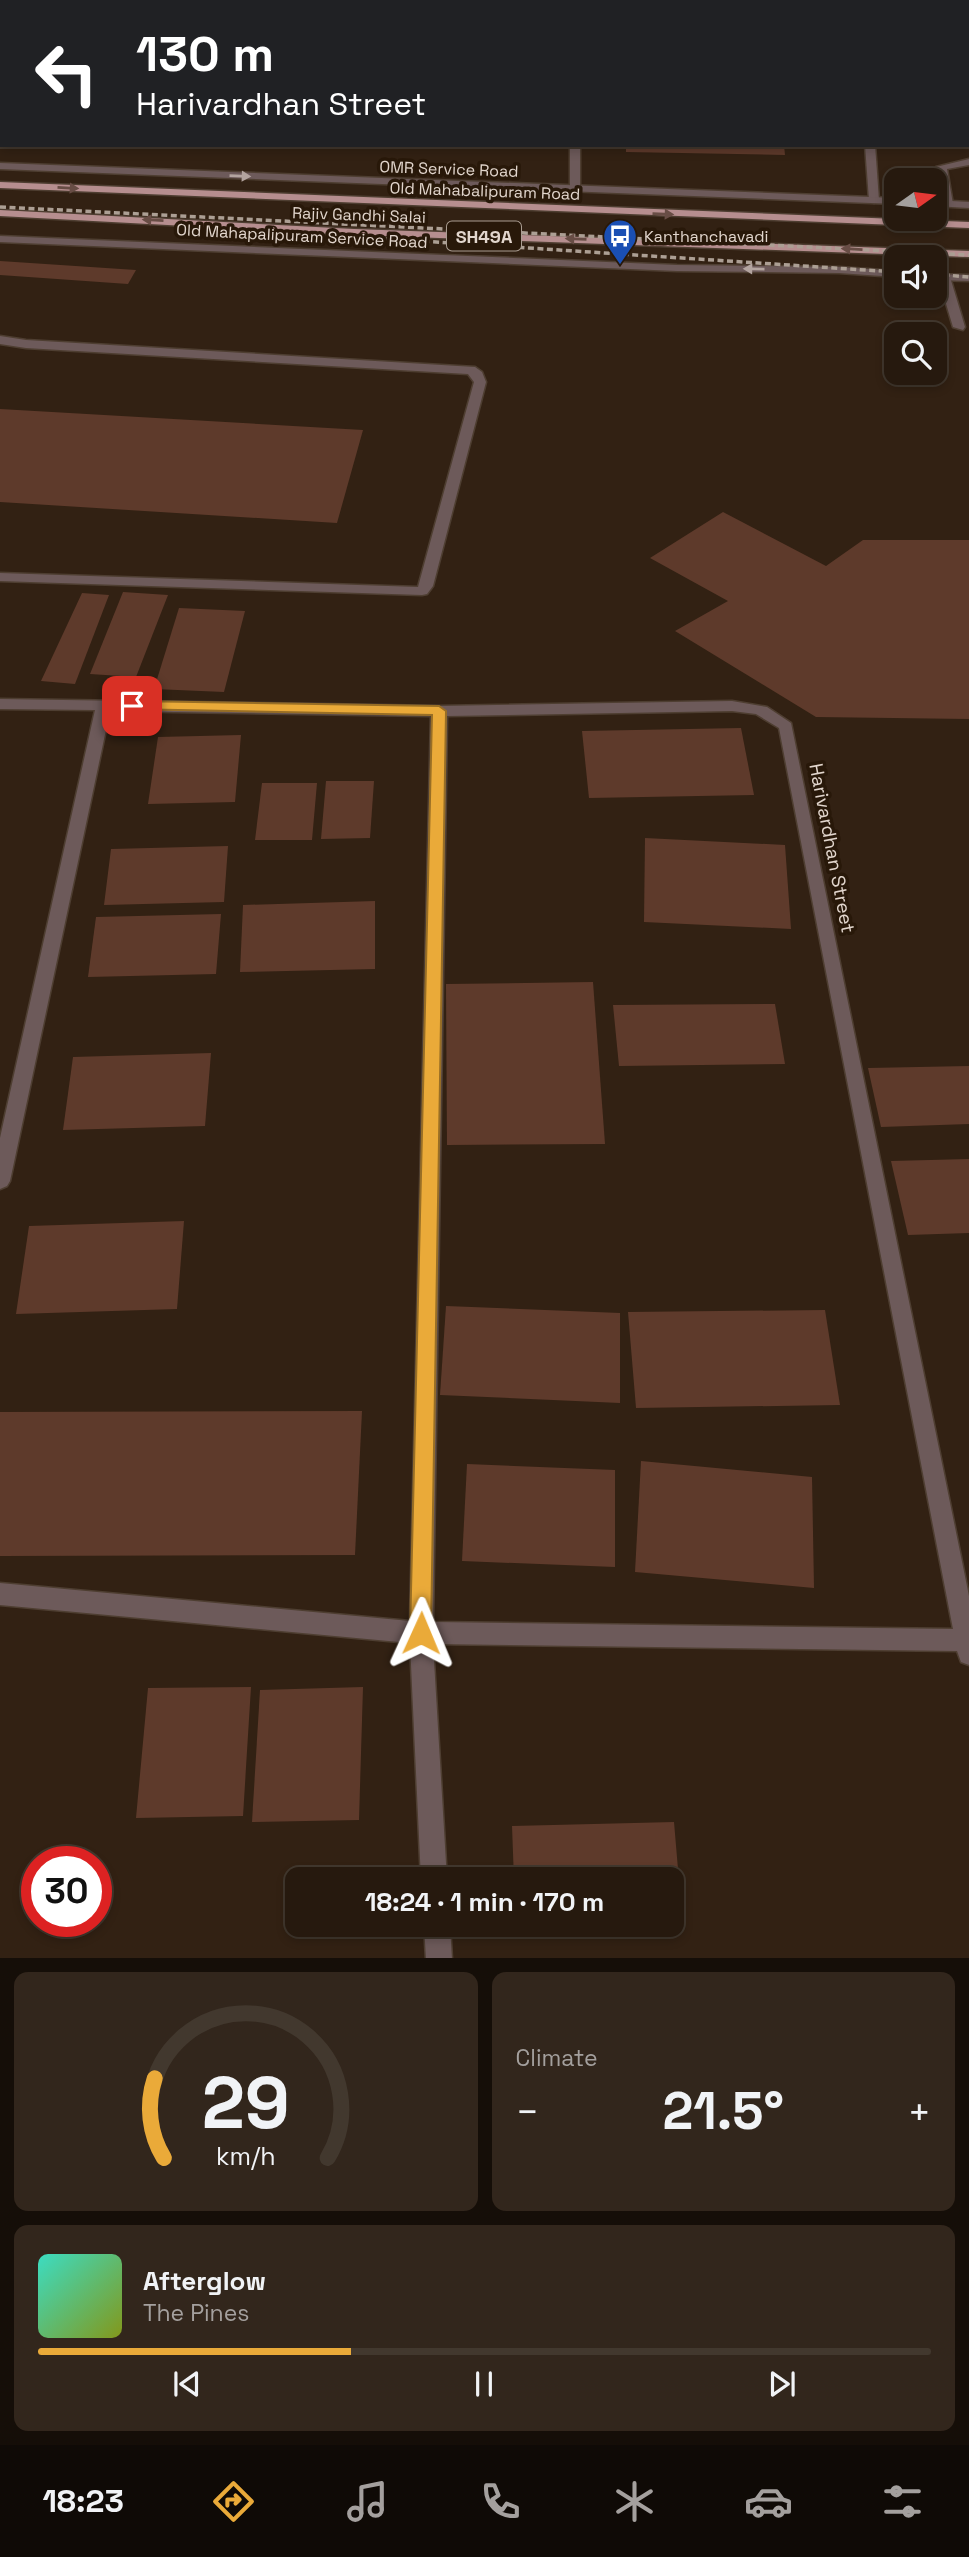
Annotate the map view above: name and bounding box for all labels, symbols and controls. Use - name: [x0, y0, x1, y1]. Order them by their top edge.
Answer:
- text: 130 m: [136, 23, 274, 85]
- icon: left: [21, 28, 112, 119]
- text: Harivardhan Street: [136, 84, 426, 124]
- street label: OMR Service Road: [379, 156, 519, 182]
- north arrow: [884, 168, 947, 231]
- map controls: [884, 168, 947, 385]
- one-way arrow: [229, 171, 251, 182]
- street label: Old Mahabalipuram Road: [389, 177, 581, 205]
- one-way arrow: [57, 183, 79, 194]
- street label: Rajiv Gandhi Salai: [292, 202, 426, 228]
- one-way arrow: [652, 208, 674, 219]
- one-way arrow: [141, 215, 163, 226]
- bus stop icon: Kanthanchavadi: [601, 217, 639, 266]
- street label: Old Mahapalipuram Service Road: [176, 219, 428, 253]
- road number: SH49A: [447, 222, 521, 250]
- place label: Kanthanchavadi: [644, 226, 768, 247]
- one-way arrow: [564, 233, 586, 244]
- one-way arrow: [841, 243, 863, 254]
- button: sound: [884, 245, 947, 308]
- one-way arrow: [743, 263, 765, 275]
- button: search: [884, 322, 947, 385]
- pin: [102, 676, 162, 736]
- icon: arrive: [113, 687, 151, 725]
- street label: Harivardhan Street: [803, 761, 861, 935]
- position arrow: [384, 1596, 458, 1670]
- speed limit sign: 30: [21, 1846, 112, 1937]
- text: 18:24 · 1 min · 170 m: [365, 1885, 604, 1919]
- text: Climate: [516, 2043, 598, 2073]
- text: 29: [202, 2056, 290, 2149]
- text: 21.5°: [662, 2078, 784, 2144]
- text: −: [516, 2088, 539, 2136]
- text: +: [907, 2088, 931, 2136]
- text: km/h: [216, 2139, 276, 2171]
- text: Afterglow: [143, 2264, 266, 2298]
- text: The Pines: [143, 2298, 249, 2328]
- icon: previous: [168, 2365, 206, 2403]
- icon: pause: [465, 2365, 503, 2403]
- icon: next: [763, 2365, 801, 2403]
- icon: directions: [209, 2477, 258, 2526]
- icon: music: [343, 2477, 392, 2526]
- icon: phone: [476, 2477, 525, 2526]
- icon: climate: [610, 2477, 659, 2526]
- icon: car: [744, 2477, 793, 2526]
- icon: filters: [878, 2477, 927, 2526]
- text: 18:23: [42, 2481, 124, 2521]

